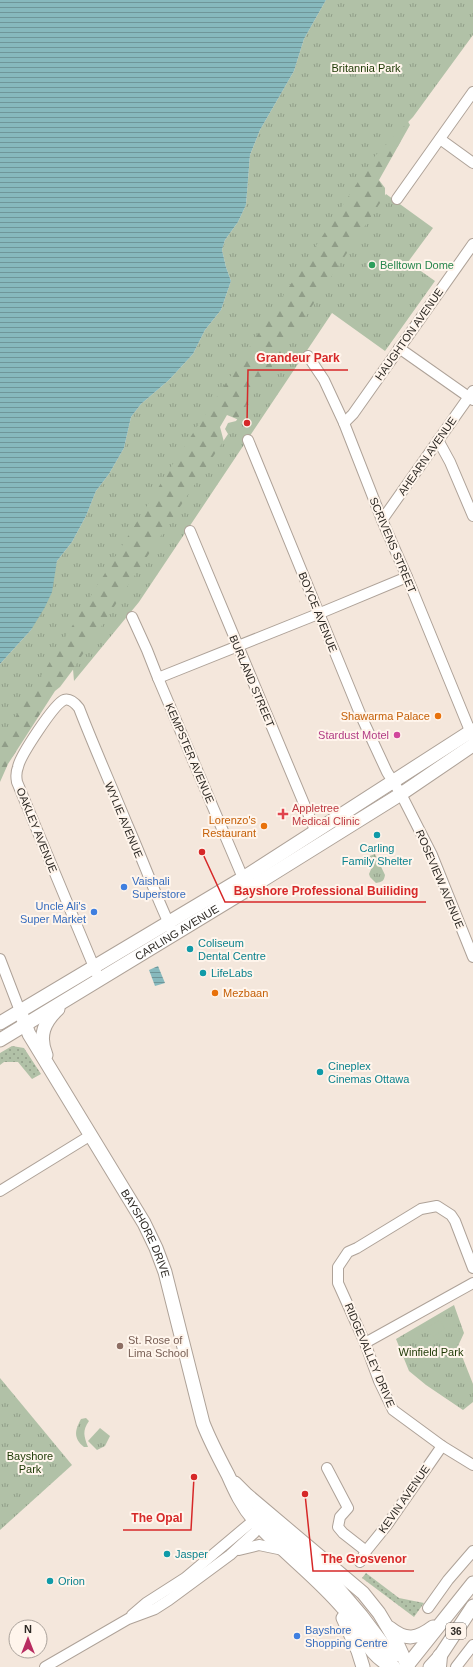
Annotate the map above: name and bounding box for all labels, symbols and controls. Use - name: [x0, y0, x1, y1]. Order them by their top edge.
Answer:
- park label: Britannia Park: [331, 62, 401, 74]
- place label: Belltown Dome: [380, 259, 454, 271]
- marker: Belltown Dome: [367, 260, 377, 270]
- street label: HAUGHTON AVENUE: [373, 286, 445, 382]
- callout: Grandeur Park: [248, 346, 348, 370]
- text: Grandeur Park: [256, 351, 340, 365]
- street label: AHEARN AVENUE: [395, 415, 459, 497]
- street label: SCRIVENS STREET: [367, 495, 419, 595]
- street label: BOYCE AVENUE: [296, 570, 340, 654]
- street label: BURLAND STREET: [227, 633, 277, 729]
- street label: KEMPSTER AVENUE: [163, 701, 217, 805]
- place label: Shawarma Palace: [341, 710, 430, 722]
- marker: Shawarma Palace: [433, 711, 443, 721]
- place label: Stardust Motel: [318, 729, 389, 741]
- marker: Stardust Motel: [392, 730, 402, 740]
- street label: WYLIE AVENUE: [103, 780, 145, 860]
- street label: OAKLEY AVENUE: [14, 786, 60, 874]
- place label: Appletree Medical Clinic: [292, 802, 360, 827]
- marker: Appletree Medical Clinic: [277, 808, 289, 820]
- place label: Lorenzo's Restaurant: [202, 814, 256, 839]
- marker: Lorenzo's Restaurant: [259, 821, 269, 831]
- street label: ROSEVIEW AVENUE: [414, 828, 466, 930]
- marker: Carling Family Shelter: [372, 830, 382, 840]
- place label: Carling Family Shelter: [342, 842, 412, 867]
- place label: Vaishali Superstore: [132, 875, 186, 900]
- callout: Bayshore Professional Builiding: [225, 878, 426, 902]
- marker: Vaishali Superstore: [119, 882, 129, 892]
- text: Bayshore Professional Builiding: [234, 884, 418, 898]
- place label: Uncle Ali's Super Market: [20, 900, 86, 925]
- street label: CARLING AVENUE: [133, 902, 221, 962]
- marker: Uncle Ali's Super Market: [89, 907, 99, 917]
- place label: Coliseum Dental Centre: [198, 937, 266, 962]
- marker: Coliseum Dental Centre: [185, 944, 195, 954]
- place label: LifeLabs: [211, 967, 253, 979]
- marker: LifeLabs: [198, 968, 208, 978]
- place label: Mezbaan: [223, 987, 268, 999]
- marker: Mezbaan: [210, 988, 220, 998]
- place label: Cineplex Cinemas Ottawa: [328, 1060, 410, 1085]
- marker: Cineplex Cinemas Ottawa: [315, 1067, 325, 1077]
- street label: BAYSHORE DRIVE: [119, 1187, 172, 1279]
- street label: RIDGEVALLEY DRIVE: [343, 1301, 397, 1409]
- place label: St. Rose of Lima School: [128, 1334, 189, 1359]
- marker: St. Rose of Lima School: [115, 1341, 125, 1351]
- park label: Winfield Park: [399, 1346, 464, 1358]
- park label: Bayshore Park: [7, 1450, 53, 1475]
- street label: KEVIN AVENUE: [376, 1463, 432, 1535]
- callout: The Opal: [123, 1506, 191, 1530]
- text: The Opal: [131, 1511, 183, 1525]
- callout: The Grosvenor: [313, 1547, 414, 1571]
- place label: Jasper: [175, 1548, 208, 1560]
- marker: Jasper: [162, 1549, 172, 1559]
- text: The Grosvenor: [321, 1552, 407, 1566]
- place label: Orion: [58, 1575, 85, 1587]
- marker: Orion: [45, 1576, 55, 1586]
- north arrow: [8, 1619, 48, 1659]
- text: N: [24, 1623, 32, 1635]
- road number: 36: [446, 1623, 466, 1639]
- place label: Bayshore Shopping Centre: [305, 1624, 388, 1649]
- marker: Bayshore Shopping Centre: [292, 1631, 302, 1641]

